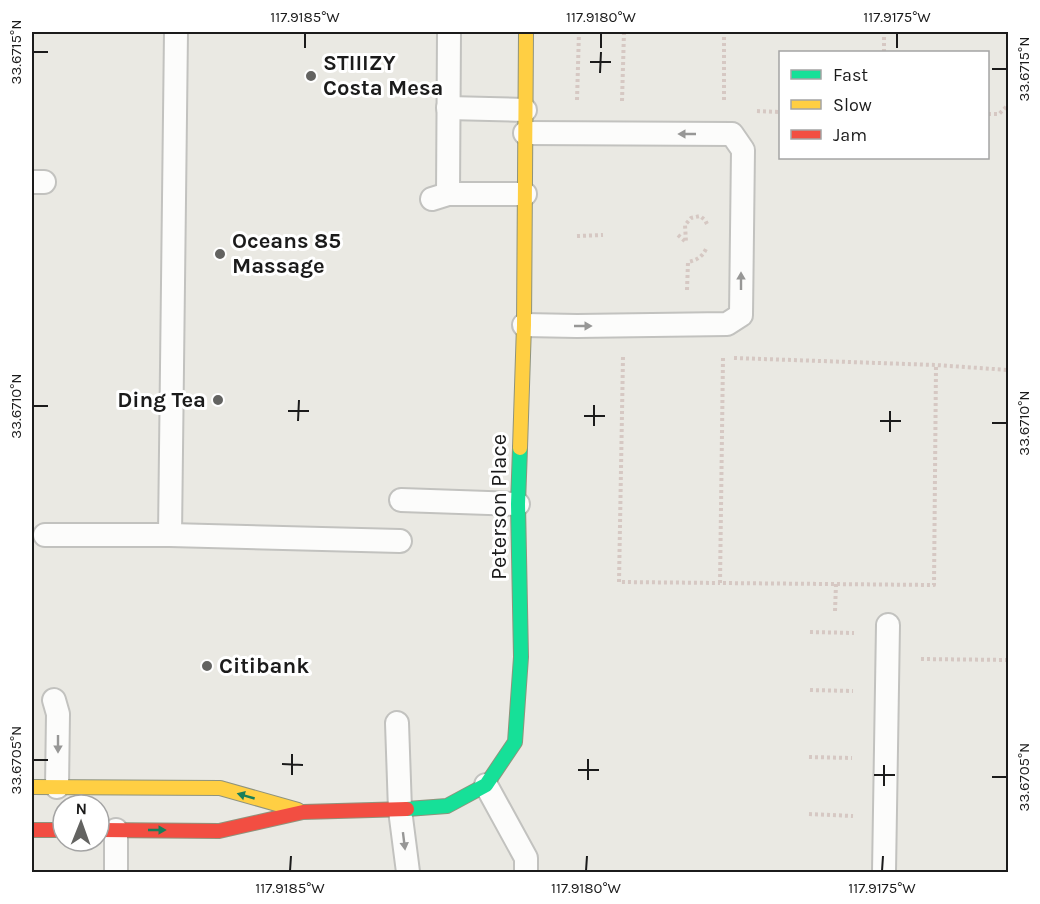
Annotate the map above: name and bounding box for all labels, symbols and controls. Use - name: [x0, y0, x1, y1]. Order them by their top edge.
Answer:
- text: 117.9185°W: [270, 8, 340, 26]
- text: 117.9180°W: [566, 8, 637, 26]
- text: 117.9175°W: [863, 8, 931, 26]
- text: 33.6715°N: [7, 20, 25, 84]
- text: 33.6715°N: [1015, 37, 1033, 101]
- place label: STIIIZY Costa Mesa: [323, 50, 443, 101]
- legend: [779, 51, 989, 159]
- text: Fast: [833, 64, 868, 86]
- marker: STIIIZY Costa Mesa: [304, 69, 318, 83]
- text: Slow: [833, 94, 872, 116]
- text: Jam: [833, 124, 867, 146]
- one-way arrow: [678, 129, 697, 139]
- place label: Oceans 85 Massage: [232, 228, 341, 279]
- marker: Oceans 85 Massage: [213, 247, 227, 261]
- one-way arrow: [736, 272, 746, 291]
- one-way arrow: [573, 321, 592, 331]
- text: 33.6710°N: [7, 373, 25, 439]
- place label: Ding Tea: [117, 387, 206, 413]
- text: 33.6710°N: [1015, 390, 1033, 456]
- marker: Ding Tea: [211, 393, 225, 407]
- street label: Peterson Place: [486, 434, 512, 580]
- place label: Citibank: [219, 653, 309, 679]
- marker: Citibank: [200, 659, 214, 673]
- text: 33.6705°N: [7, 726, 25, 794]
- one-way arrow: [53, 734, 62, 753]
- text: 33.6705°N: [1015, 743, 1033, 811]
- one-way arrow: [237, 791, 255, 800]
- north arrow: [51, 793, 111, 853]
- text: N: [75, 799, 87, 818]
- one-way arrow: [148, 825, 167, 835]
- one-way arrow: [399, 832, 409, 851]
- text: 117.9185°W: [255, 879, 325, 897]
- text: 117.9180°W: [551, 879, 622, 897]
- text: 117.9175°W: [848, 879, 916, 897]

